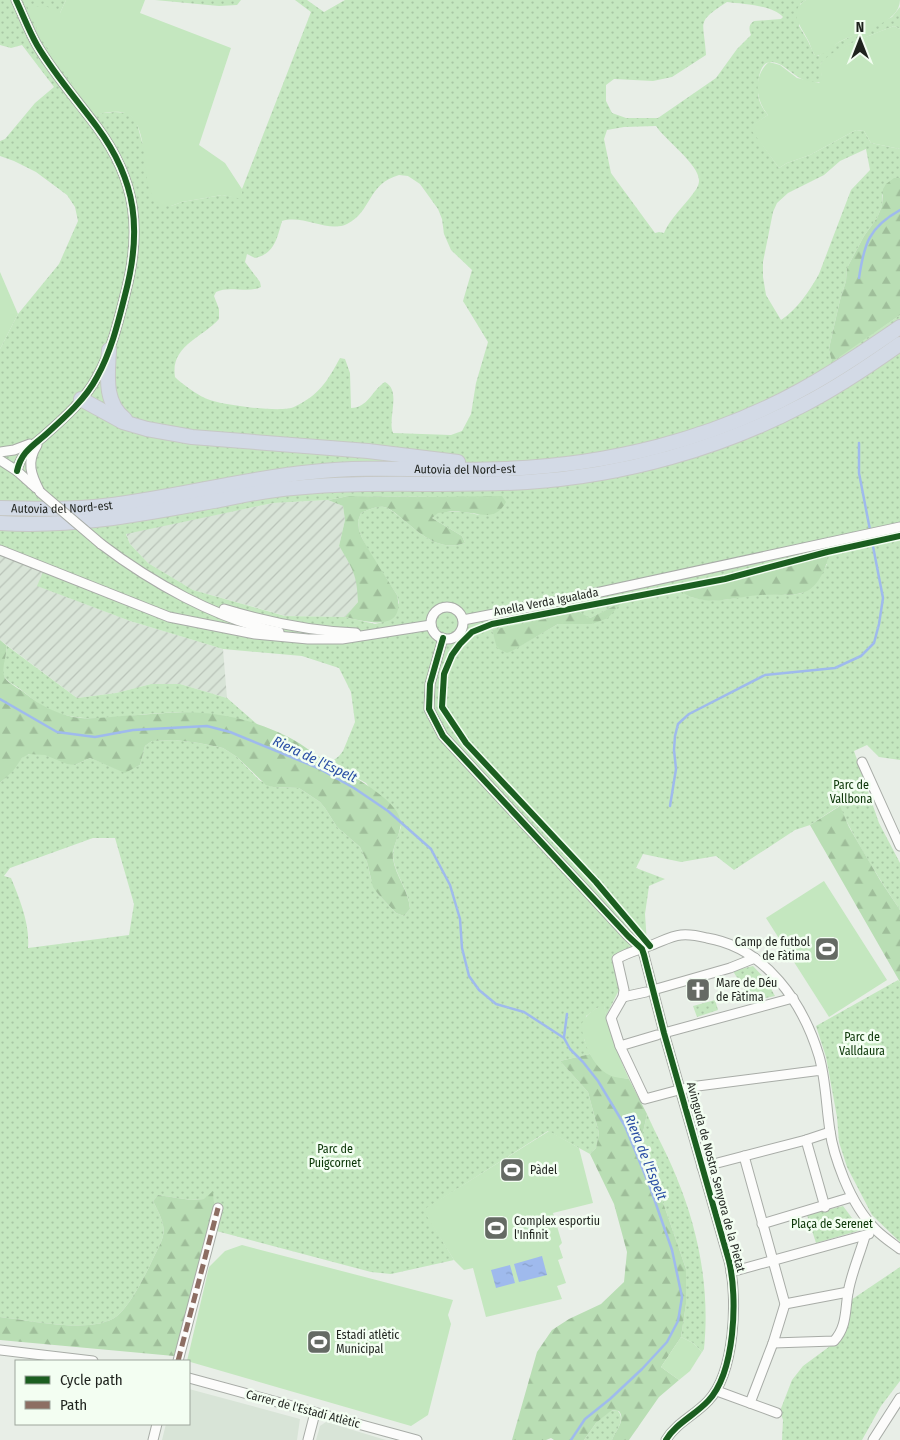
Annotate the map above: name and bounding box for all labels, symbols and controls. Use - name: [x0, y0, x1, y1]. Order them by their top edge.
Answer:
- north arrow: [835, 15, 885, 65]
- text: N: [856, 19, 864, 36]
- street label: Autovia del Nord-est: [414, 461, 516, 477]
- street label: Autovia del Nord-est: [11, 498, 113, 516]
- street label: Anella Verda Igualada: [493, 585, 600, 619]
- water label: Riera de l'Espelt: [270, 733, 360, 787]
- park label: Parc de Vallbona: [830, 778, 872, 806]
- place label: Camp de futbol de Fàtima: [735, 935, 810, 963]
- sports icon: Camp de futbol de Fàtima: [814, 936, 840, 962]
- place label: Mare de Déu de Fàtima: [716, 976, 777, 1004]
- church icon: Mare de Déu de Fàtima: [685, 977, 711, 1003]
- park label: Parc de Valldaura: [839, 1030, 885, 1058]
- street label: Avinguda de Nostra Senyora de la Pietat: [684, 1080, 748, 1274]
- water label: Riera de l'Espelt: [621, 1112, 671, 1203]
- park label: Parc de Puigcornet: [309, 1142, 361, 1170]
- sports icon: Pàdel: [499, 1157, 525, 1183]
- place label: Pàdel: [530, 1163, 557, 1177]
- place label: Complex esportiu l'Infinit: [514, 1214, 600, 1242]
- sports icon: Complex esportiu l'Infinit: [483, 1215, 509, 1241]
- park label: Plaça de Serenet: [791, 1217, 873, 1231]
- place label: Estadi atlètic Municipal: [336, 1328, 400, 1356]
- sports icon: Estadi atlètic Municipal: [306, 1329, 332, 1355]
- legend: [15, 1360, 190, 1425]
- text: Cycle path: [60, 1371, 123, 1389]
- street label: Carrer de l'Estadi Atlètic: [245, 1387, 361, 1431]
- text: Path: [60, 1396, 87, 1414]

